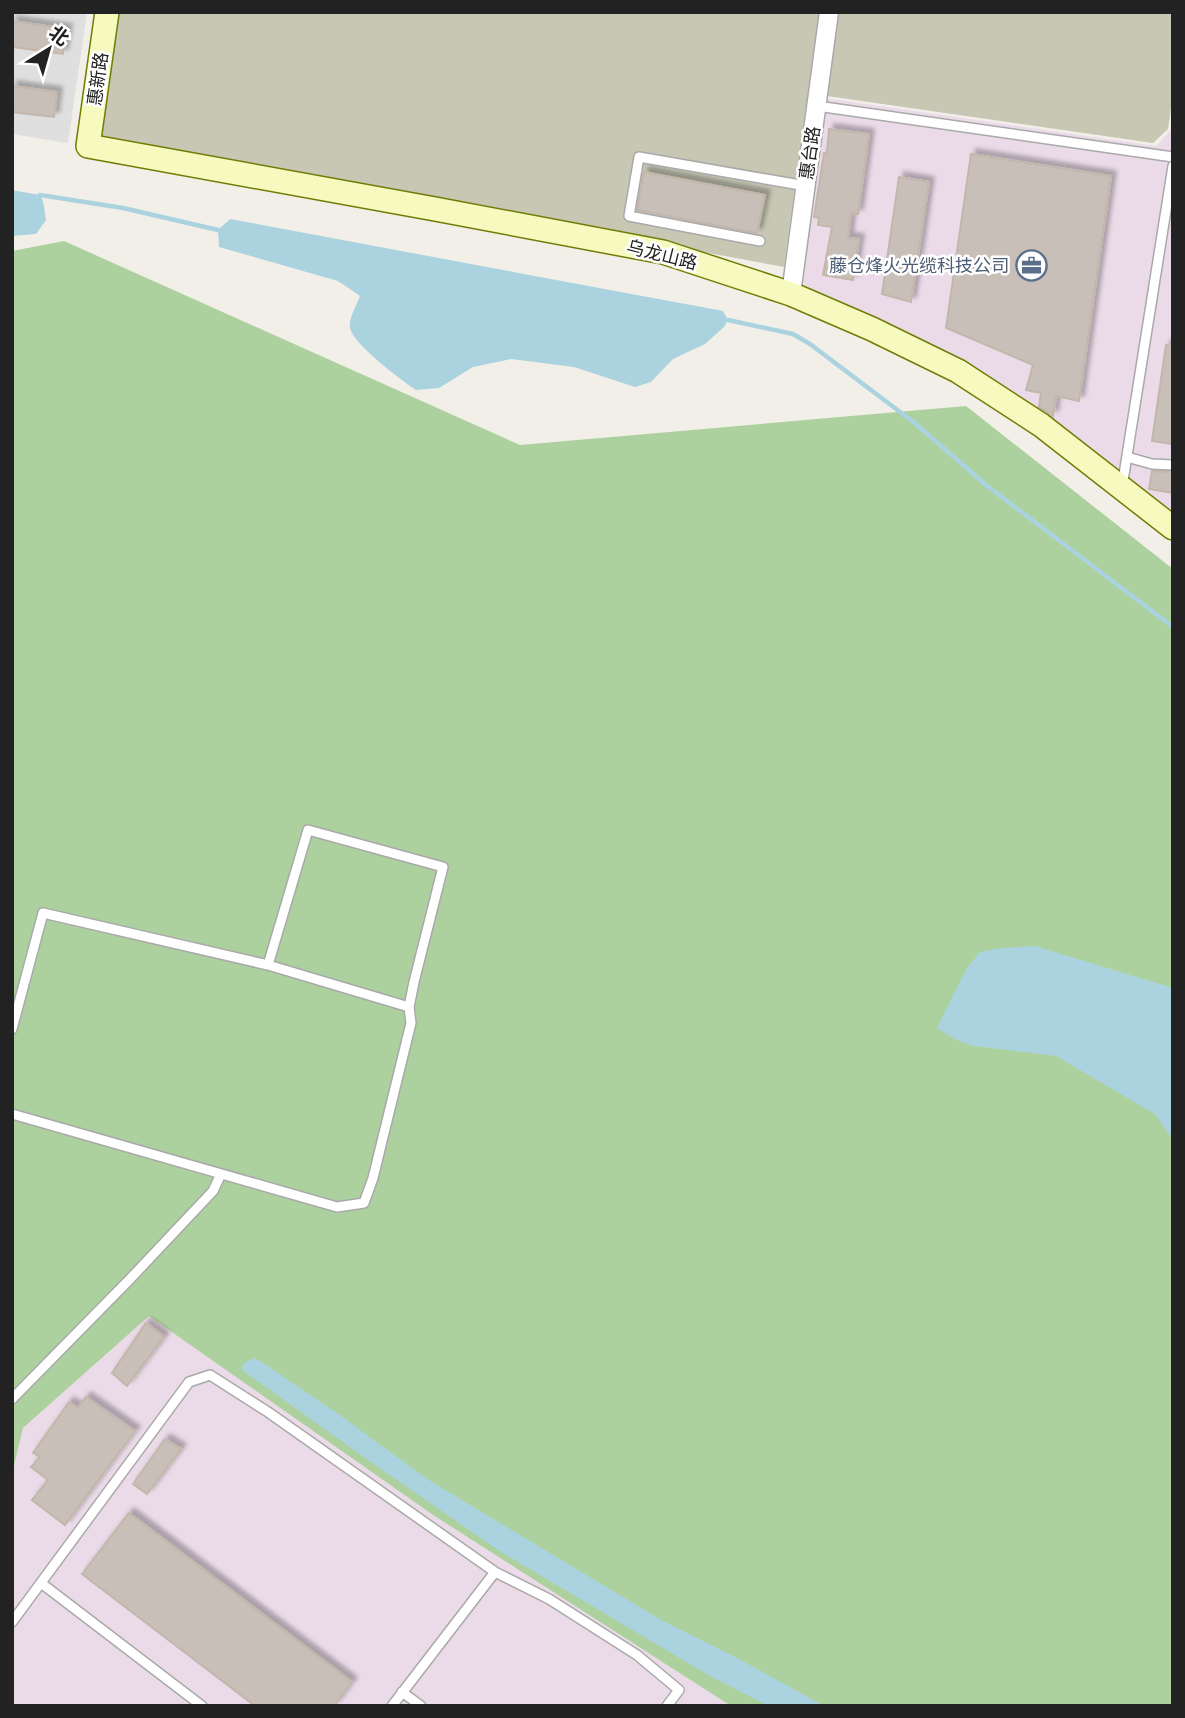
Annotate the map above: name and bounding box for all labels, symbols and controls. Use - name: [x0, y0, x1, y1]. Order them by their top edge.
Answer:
- north arrow: [14, 14, 84, 84]
- text: 北: [44, 21, 73, 51]
- street label: 惠新路: [83, 51, 113, 107]
- street label: 惠台路: [795, 125, 825, 181]
- street label: 乌龙山路: [624, 236, 700, 274]
- office icon: 藤仓烽火光缆科技公司: [1015, 249, 1049, 283]
- place label: 藤仓烽火光缆科技公司: [829, 255, 1009, 277]

